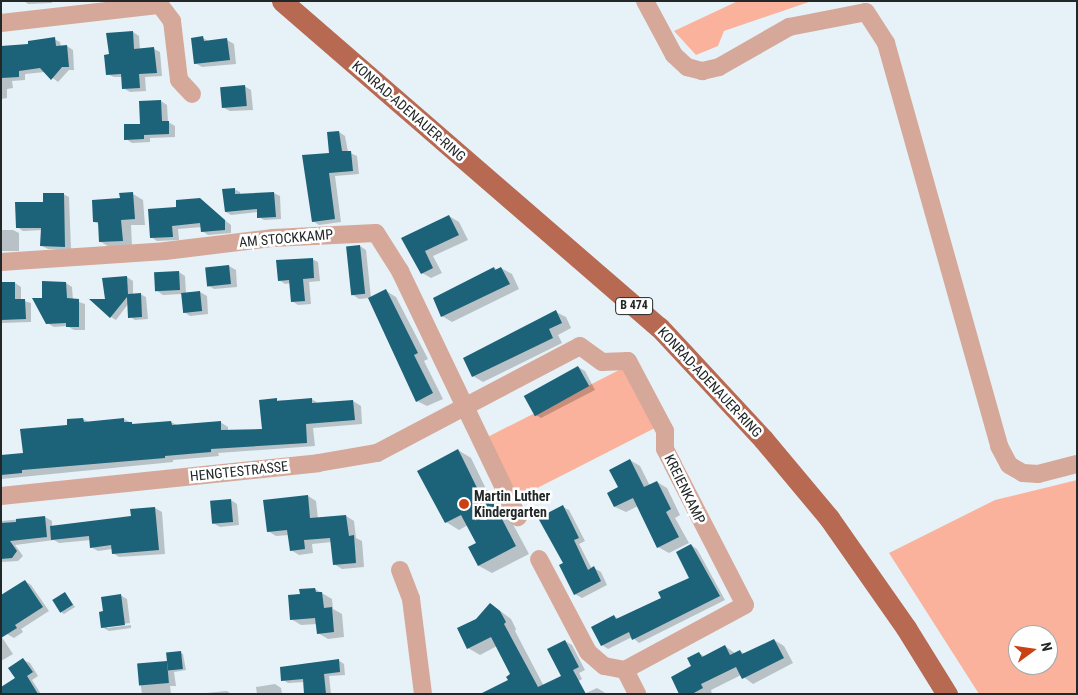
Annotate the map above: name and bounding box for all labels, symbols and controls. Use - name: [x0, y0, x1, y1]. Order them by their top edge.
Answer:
- street label: KONRAD-ADENAUER-RING: [349, 57, 469, 165]
- street label: AM STOCKKAMP: [238, 226, 334, 250]
- road number: B 474: [614, 296, 654, 316]
- street label: KONRAD-ADENAUER-RING: [654, 323, 766, 441]
- street label: KREIENKAMP: [661, 452, 709, 526]
- street label: HENGTESTRASSE: [189, 458, 289, 484]
- place label: Martin Luther Kindergarten: [474, 488, 550, 520]
- marker: Martin Luther Kindergarten: [458, 498, 470, 510]
- north arrow: [1008, 625, 1058, 675]
- text: N: [1038, 641, 1055, 653]

